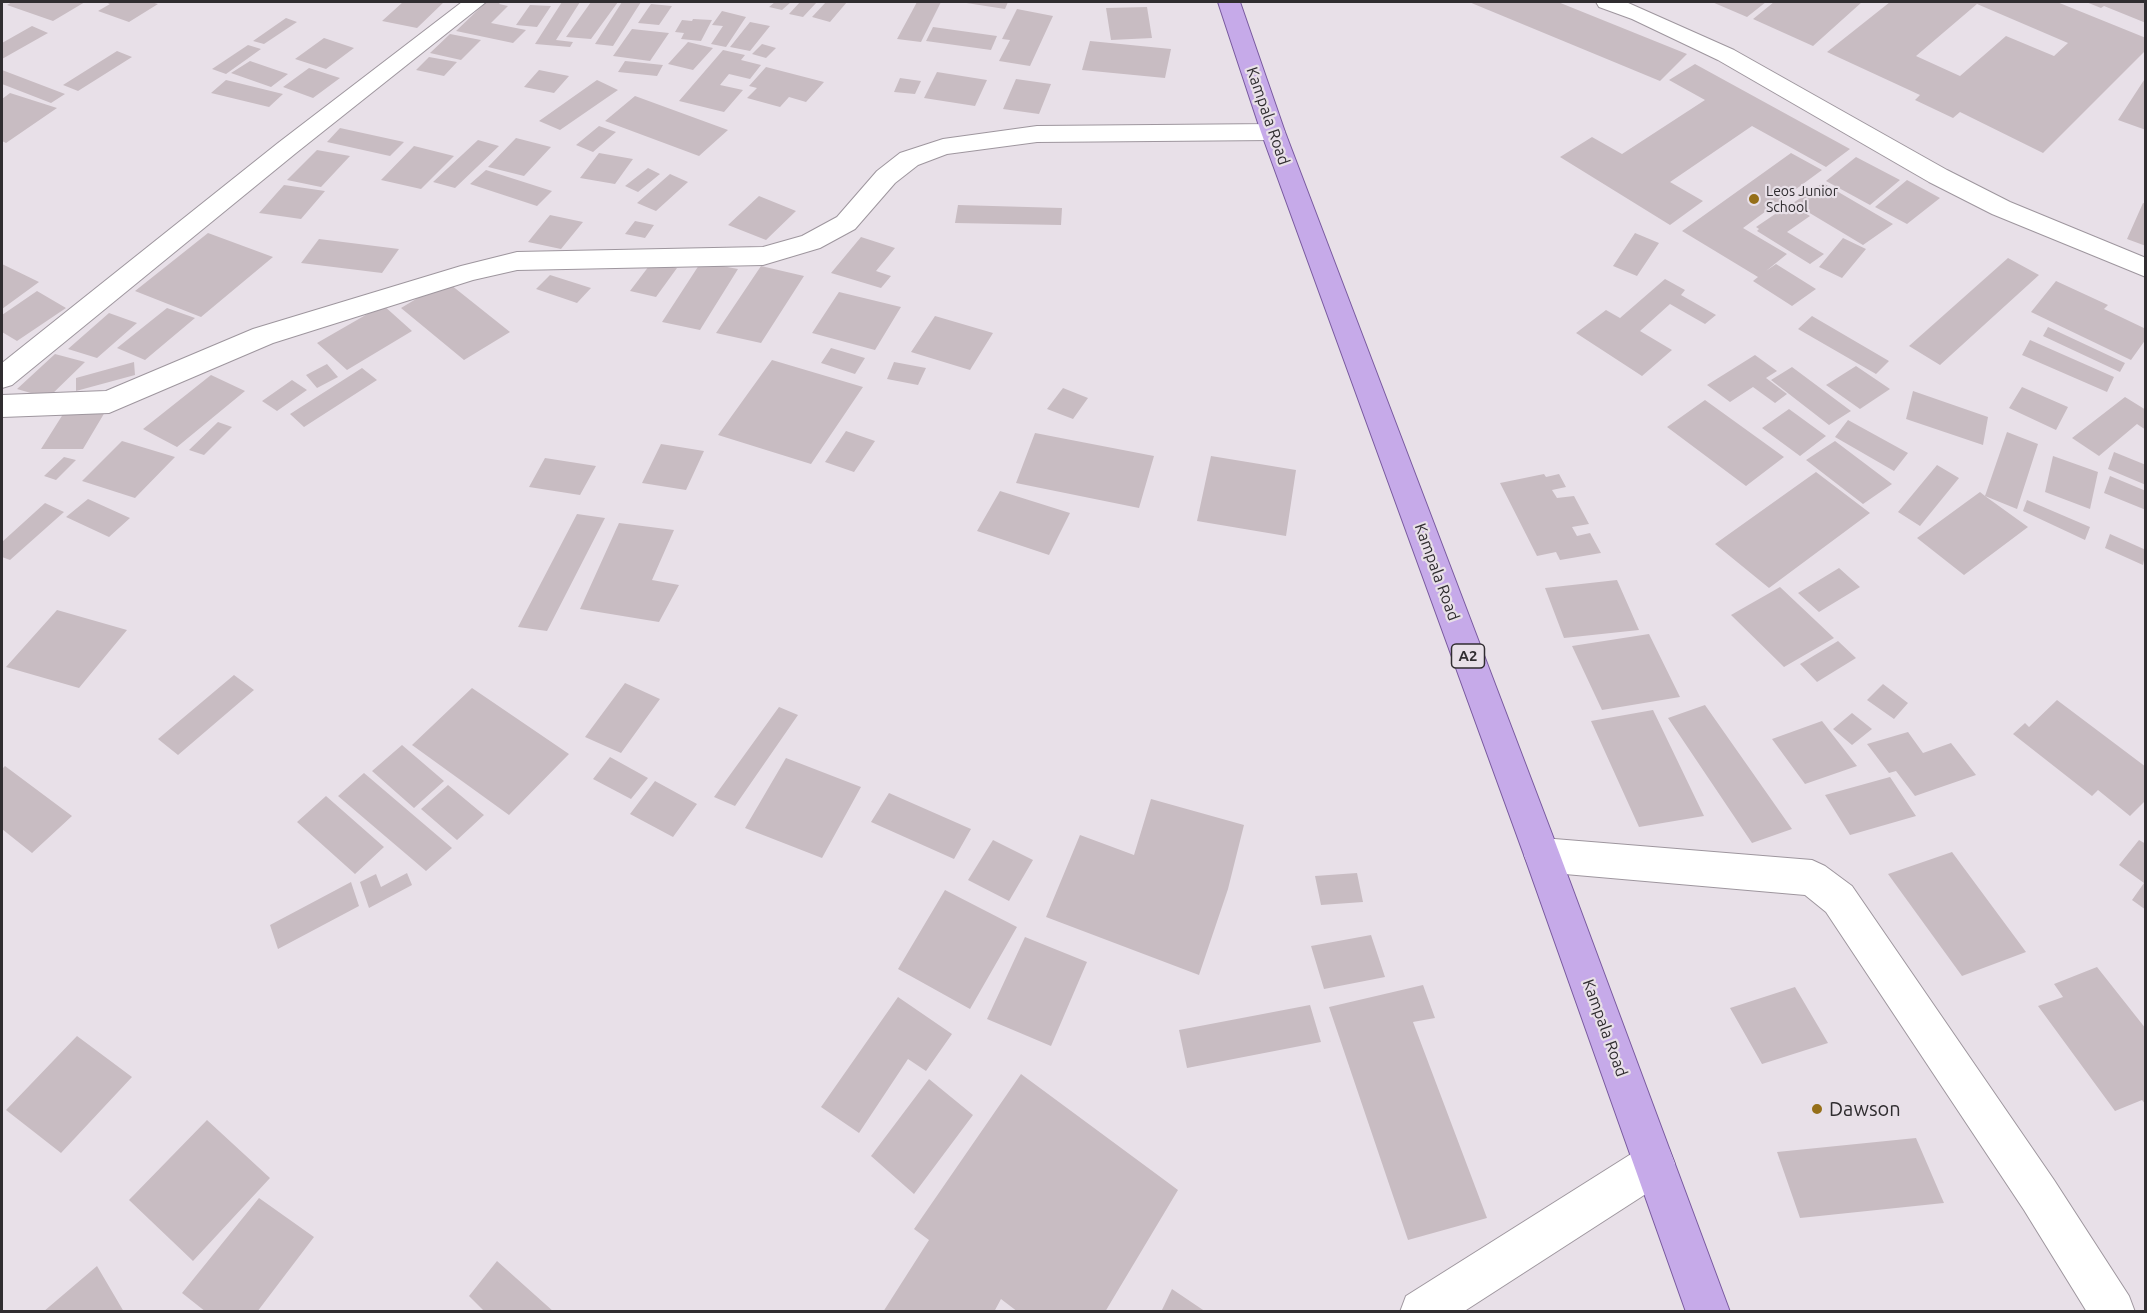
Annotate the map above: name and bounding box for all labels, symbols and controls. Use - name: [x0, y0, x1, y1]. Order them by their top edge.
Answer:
- street label: Kampala Road: [1242, 64, 1294, 168]
- place label: Leos Junior School: [1766, 183, 1838, 216]
- marker: Leos Junior School: [1747, 192, 1761, 206]
- street label: Kampala Road: [1410, 521, 1464, 623]
- road number: A2: [1452, 644, 1484, 668]
- street label: Kampala Road: [1578, 977, 1632, 1079]
- place label: Dawson: [1829, 1097, 1901, 1121]
- marker: Dawson: [1810, 1102, 1824, 1116]

